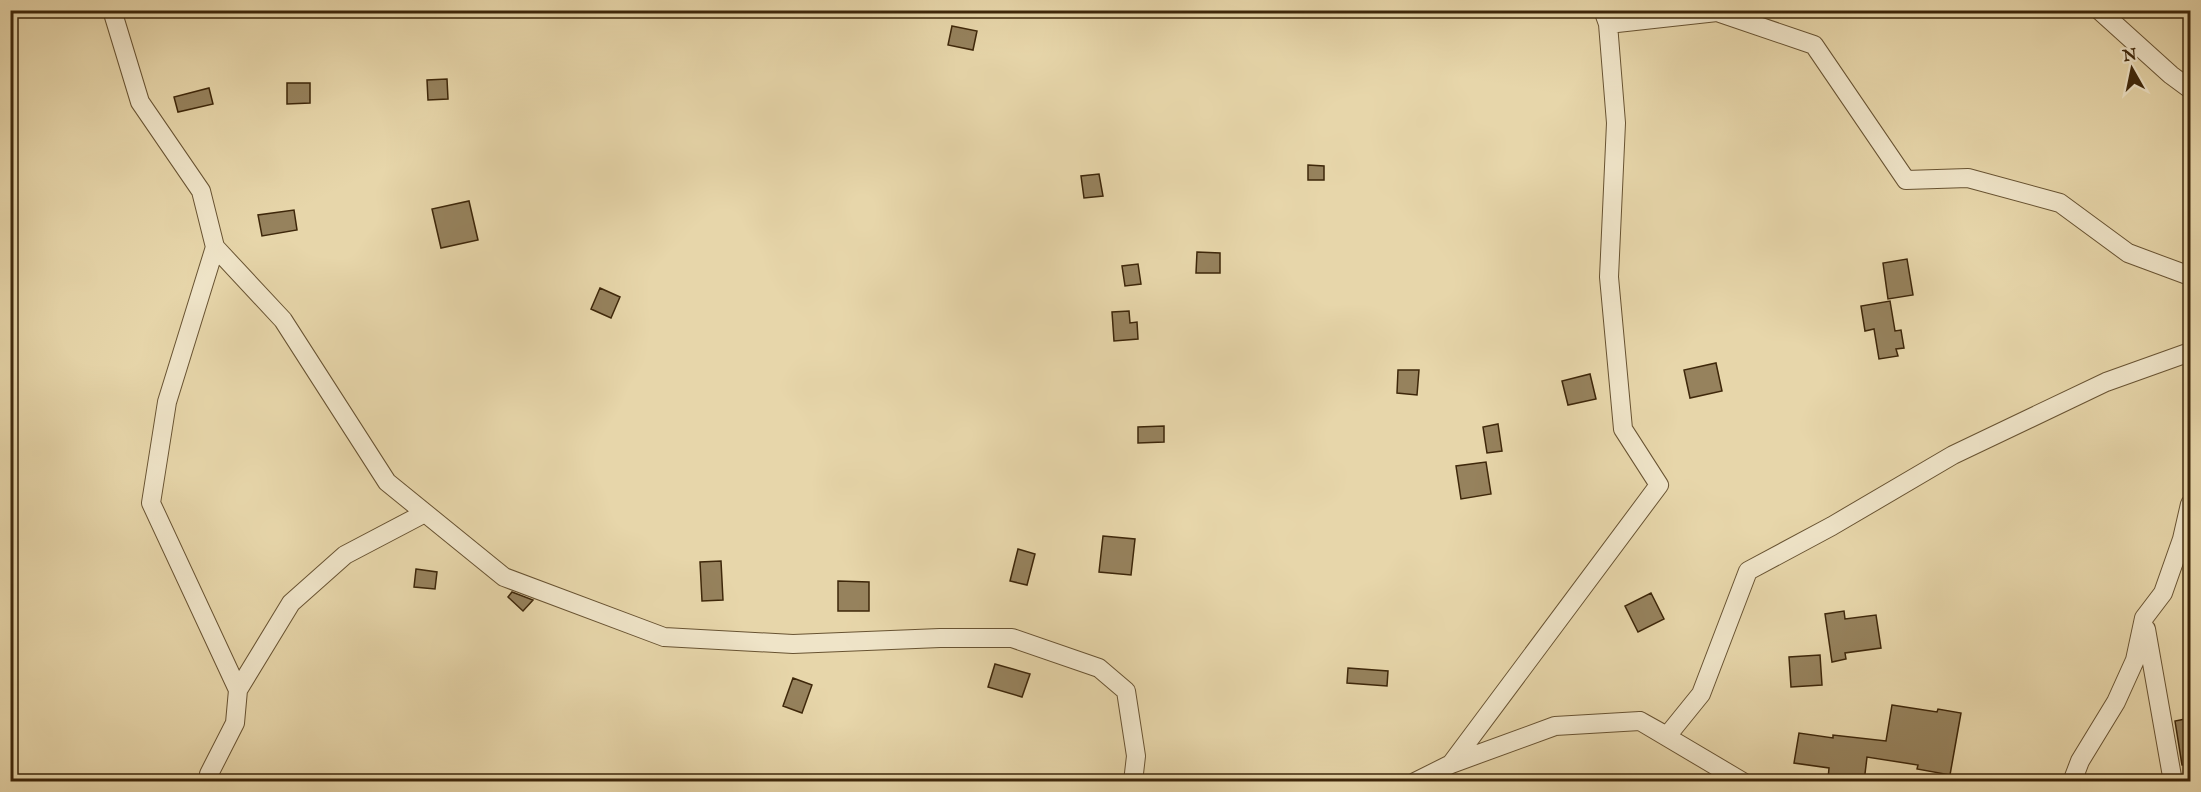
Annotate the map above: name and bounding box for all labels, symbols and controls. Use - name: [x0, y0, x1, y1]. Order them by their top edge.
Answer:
- north arrow: [2102, 39, 2162, 99]
- text: N: [2121, 45, 2139, 67]

